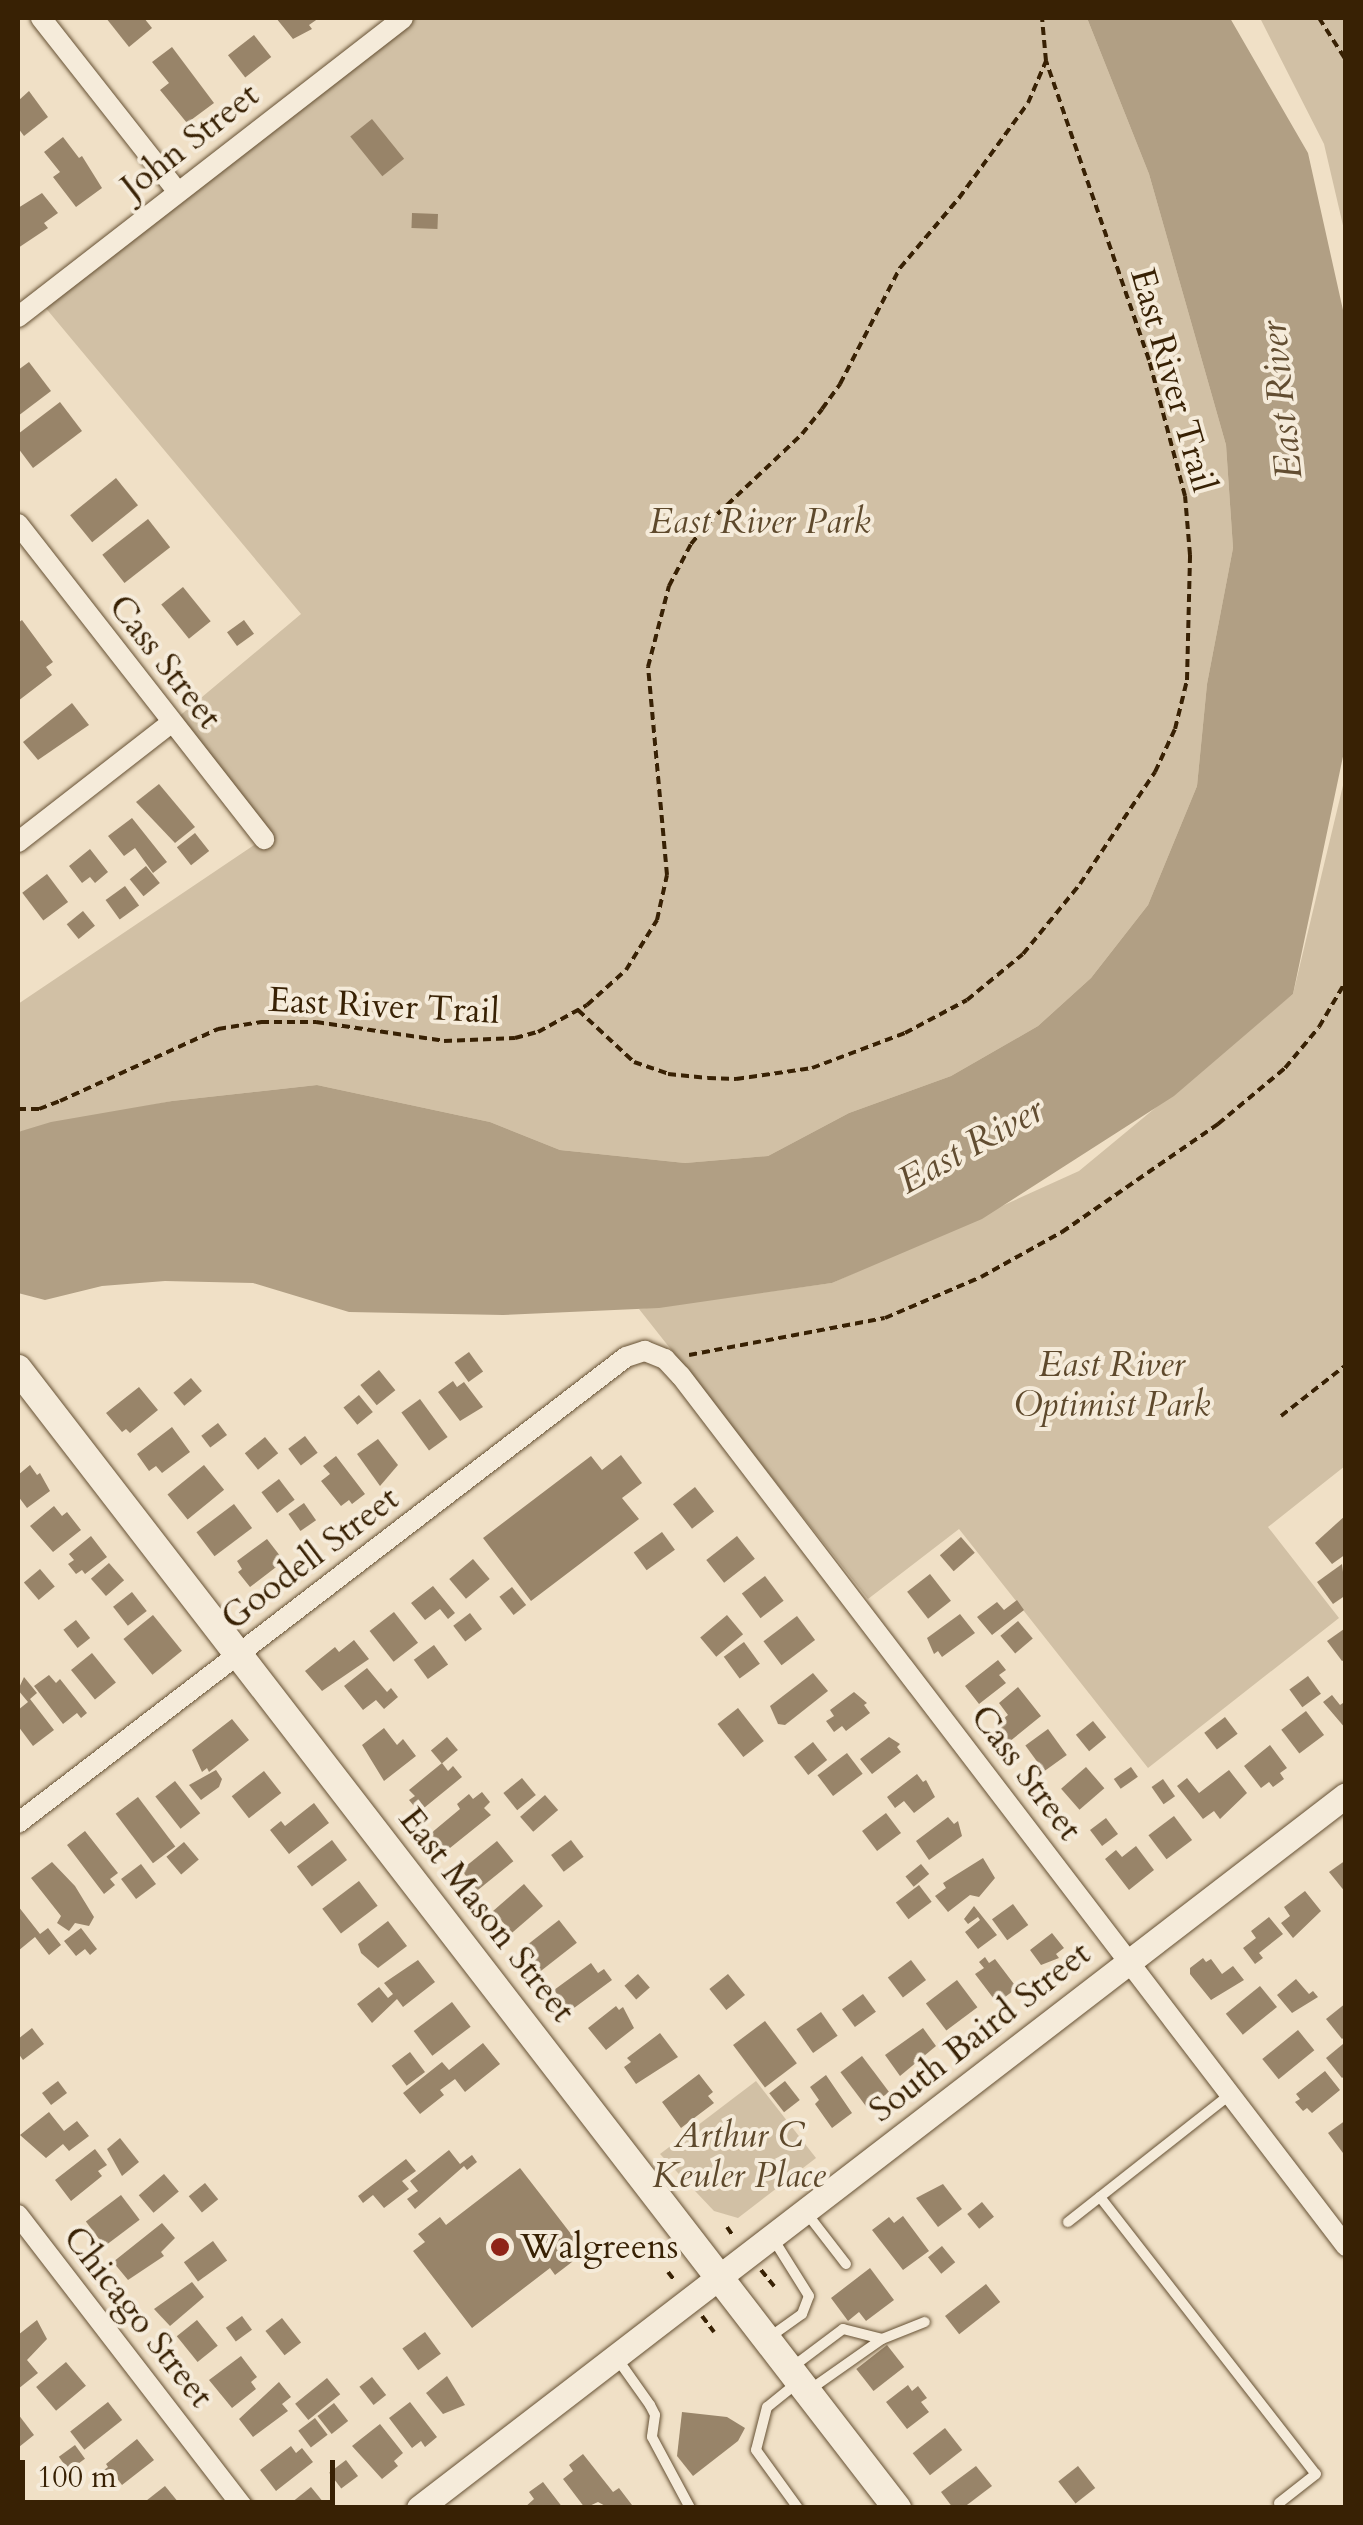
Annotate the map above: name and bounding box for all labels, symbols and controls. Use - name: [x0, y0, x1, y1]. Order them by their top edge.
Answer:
- street label: John Street: [113, 74, 267, 208]
- street label: East River Trail: [1121, 263, 1225, 497]
- water label: East River: [1251, 319, 1313, 481]
- park label: East River Park: [649, 501, 871, 543]
- street label: Cass Street: [100, 586, 230, 738]
- street label: East River Trail: [268, 979, 500, 1033]
- water label: East River: [891, 1088, 1051, 1204]
- park label: East River Optimist Park: [1014, 1344, 1210, 1426]
- street label: Goodell Street: [213, 1478, 407, 1638]
- street label: Cass Street: [961, 1697, 1091, 1849]
- street label: East Mason Street: [390, 1799, 584, 2031]
- street label: South Baird Street: [861, 1933, 1099, 2131]
- park label: Arthur C Keuler Place: [652, 2115, 826, 2197]
- street label: Chicago Street: [54, 2218, 222, 2416]
- place label: Walgreens: [520, 2226, 678, 2268]
- marker: Walgreens: [489, 2236, 511, 2258]
- scale bar: [25, 2440, 340, 2502]
- text: 100 m: [37, 2457, 117, 2498]

